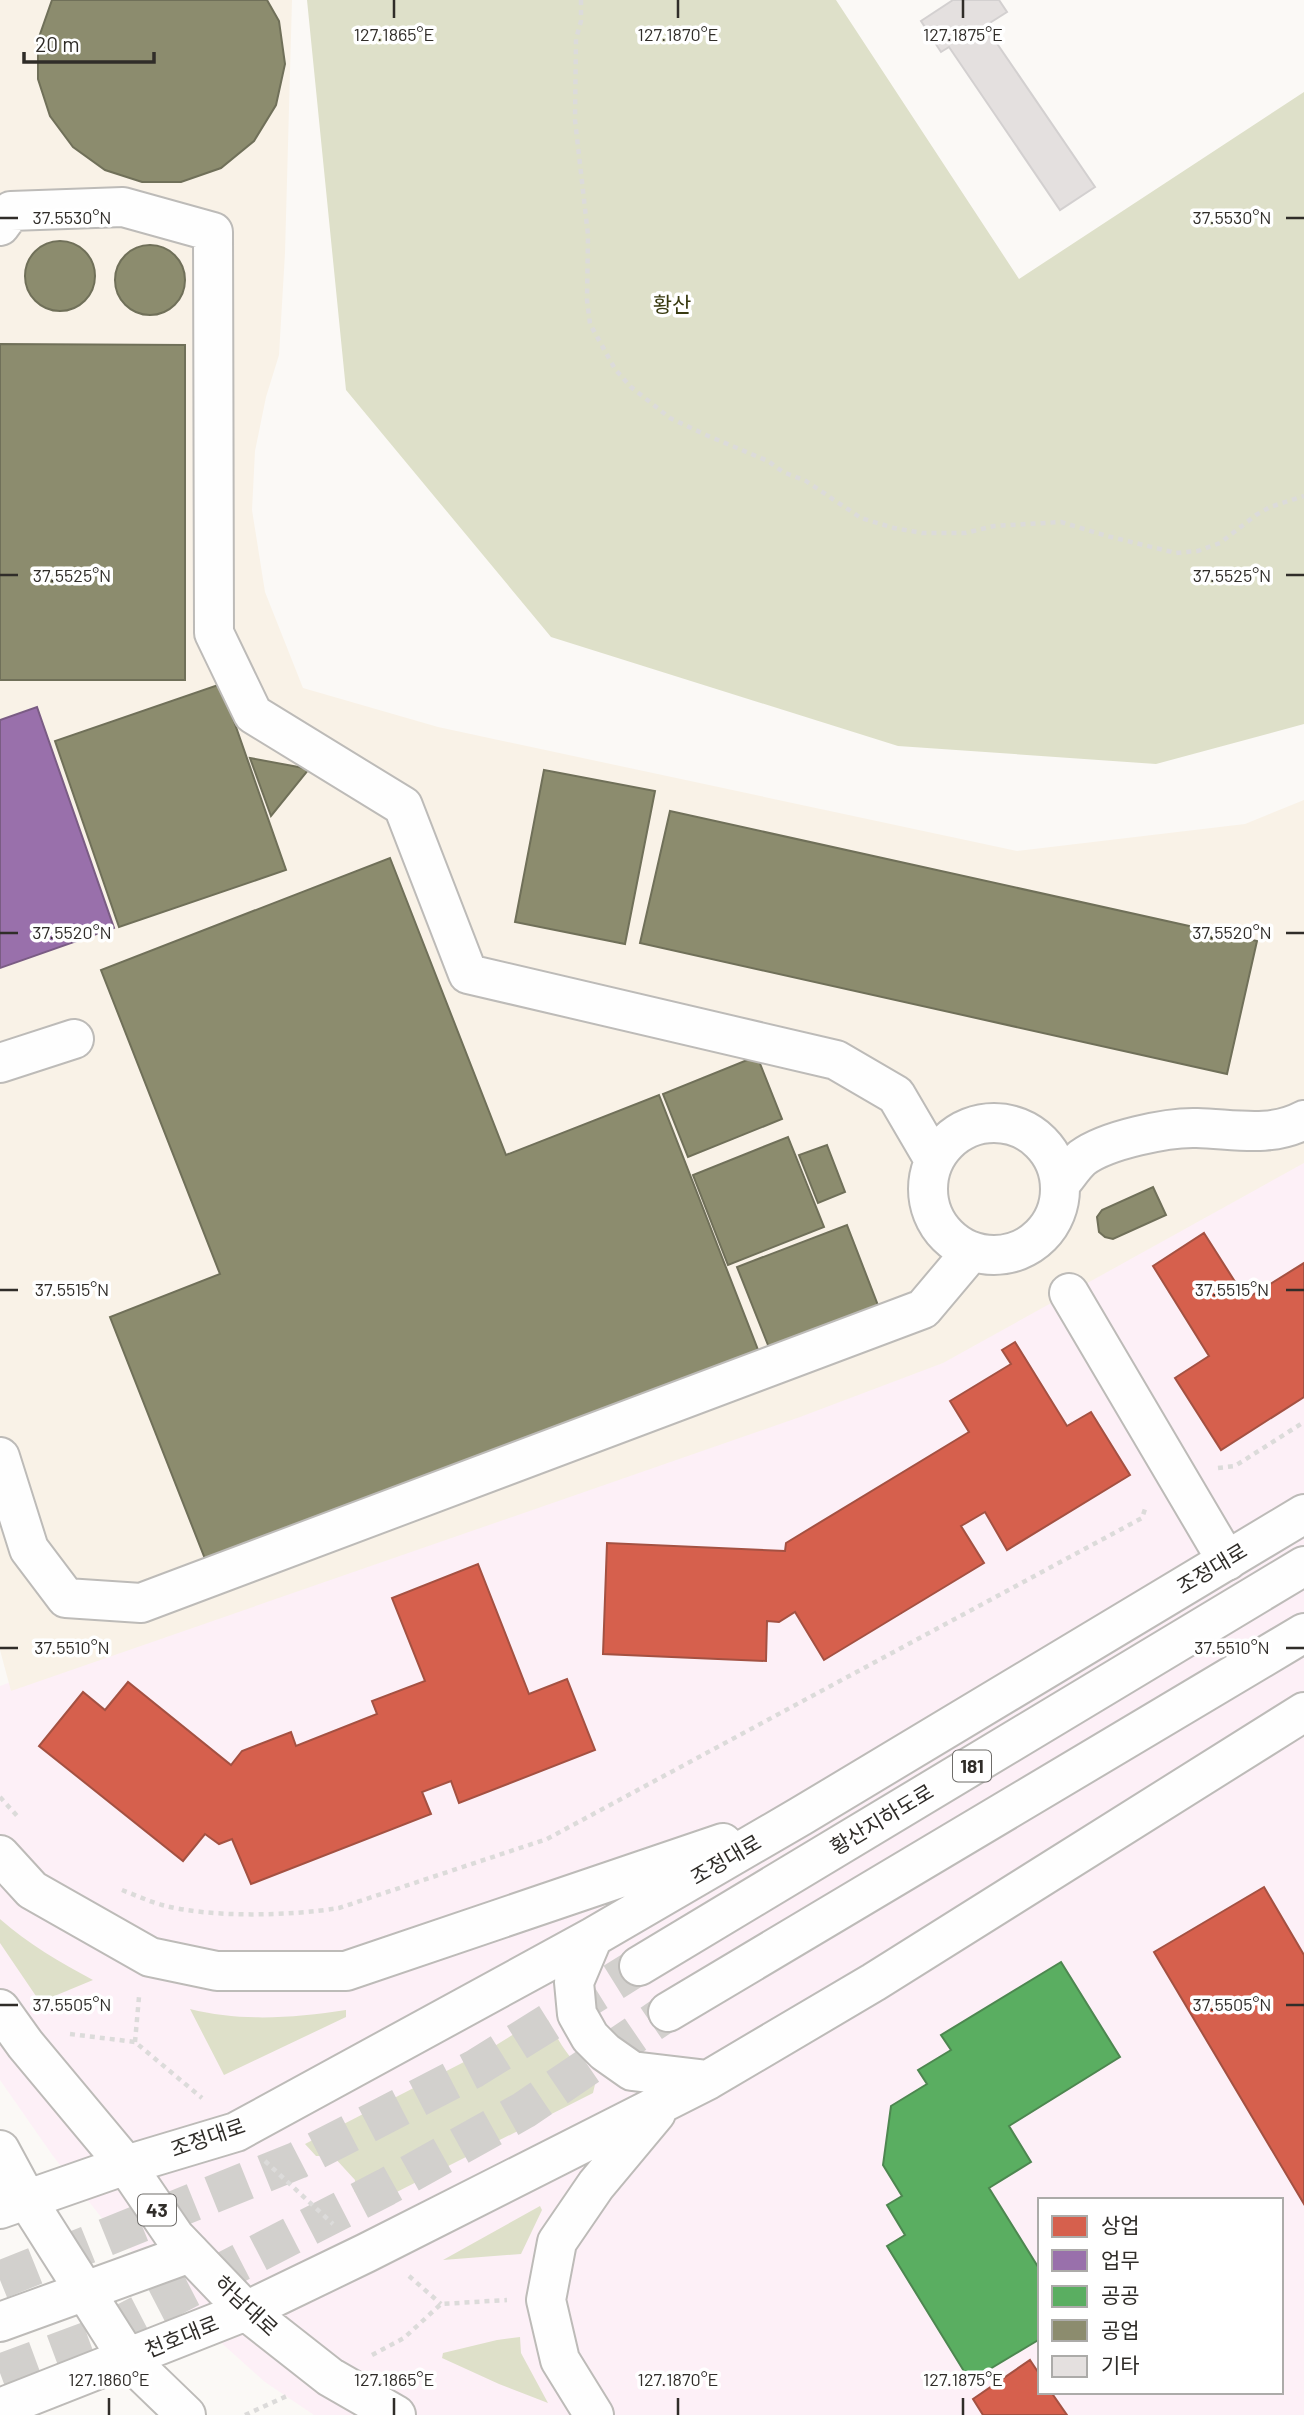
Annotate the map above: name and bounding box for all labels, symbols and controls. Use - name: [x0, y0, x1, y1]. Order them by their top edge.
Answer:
- scale bar: [24, 21, 154, 65]
- text: 127.1865°E: [354, 23, 434, 45]
- text: 127.1870°E: [638, 23, 718, 45]
- text: 127.1875°E: [923, 23, 1003, 45]
- text: 20 m: [35, 31, 80, 56]
- text: 37.5530°N: [33, 206, 111, 228]
- text: 37.5530°N: [1193, 206, 1271, 228]
- park label: 황산: [653, 291, 691, 316]
- text: 37.5525°N: [33, 564, 111, 586]
- text: 37.5525°N: [1193, 564, 1271, 586]
- text: 37.5520°N: [32, 921, 112, 943]
- text: 37.5520°N: [1192, 921, 1272, 943]
- text: 37.5515°N: [35, 1278, 109, 1300]
- text: 37.5515°N: [1195, 1278, 1269, 1300]
- street label: 조정대로: [1172, 1537, 1251, 1598]
- text: 37.5510°N: [34, 1636, 110, 1658]
- text: 37.5510°N: [1194, 1636, 1270, 1658]
- road number: 181: [953, 1750, 991, 1782]
- street label: 황산지하도로: [825, 1778, 937, 1859]
- street label: 조정대로: [686, 1829, 765, 1889]
- text: 37.5505°N: [33, 1993, 111, 2015]
- text: 37.5505°N: [1193, 1993, 1271, 2015]
- street label: 조정대로: [167, 2112, 248, 2161]
- road number: 43: [138, 2194, 176, 2226]
- legend: [1038, 2198, 1283, 2394]
- text: 상업: [1101, 2212, 1140, 2237]
- text: 업무: [1101, 2247, 1140, 2272]
- street label: 하남대로: [210, 2269, 284, 2340]
- text: 공공: [1101, 2282, 1140, 2307]
- street label: 천호대로: [141, 2310, 222, 2362]
- text: 공업: [1101, 2317, 1140, 2342]
- text: 기타: [1101, 2352, 1140, 2377]
- text: 127.1860°E: [68, 2368, 150, 2390]
- text: 127.1865°E: [354, 2368, 434, 2390]
- text: 127.1870°E: [638, 2368, 718, 2390]
- text: 127.1875°E: [923, 2368, 1003, 2390]

